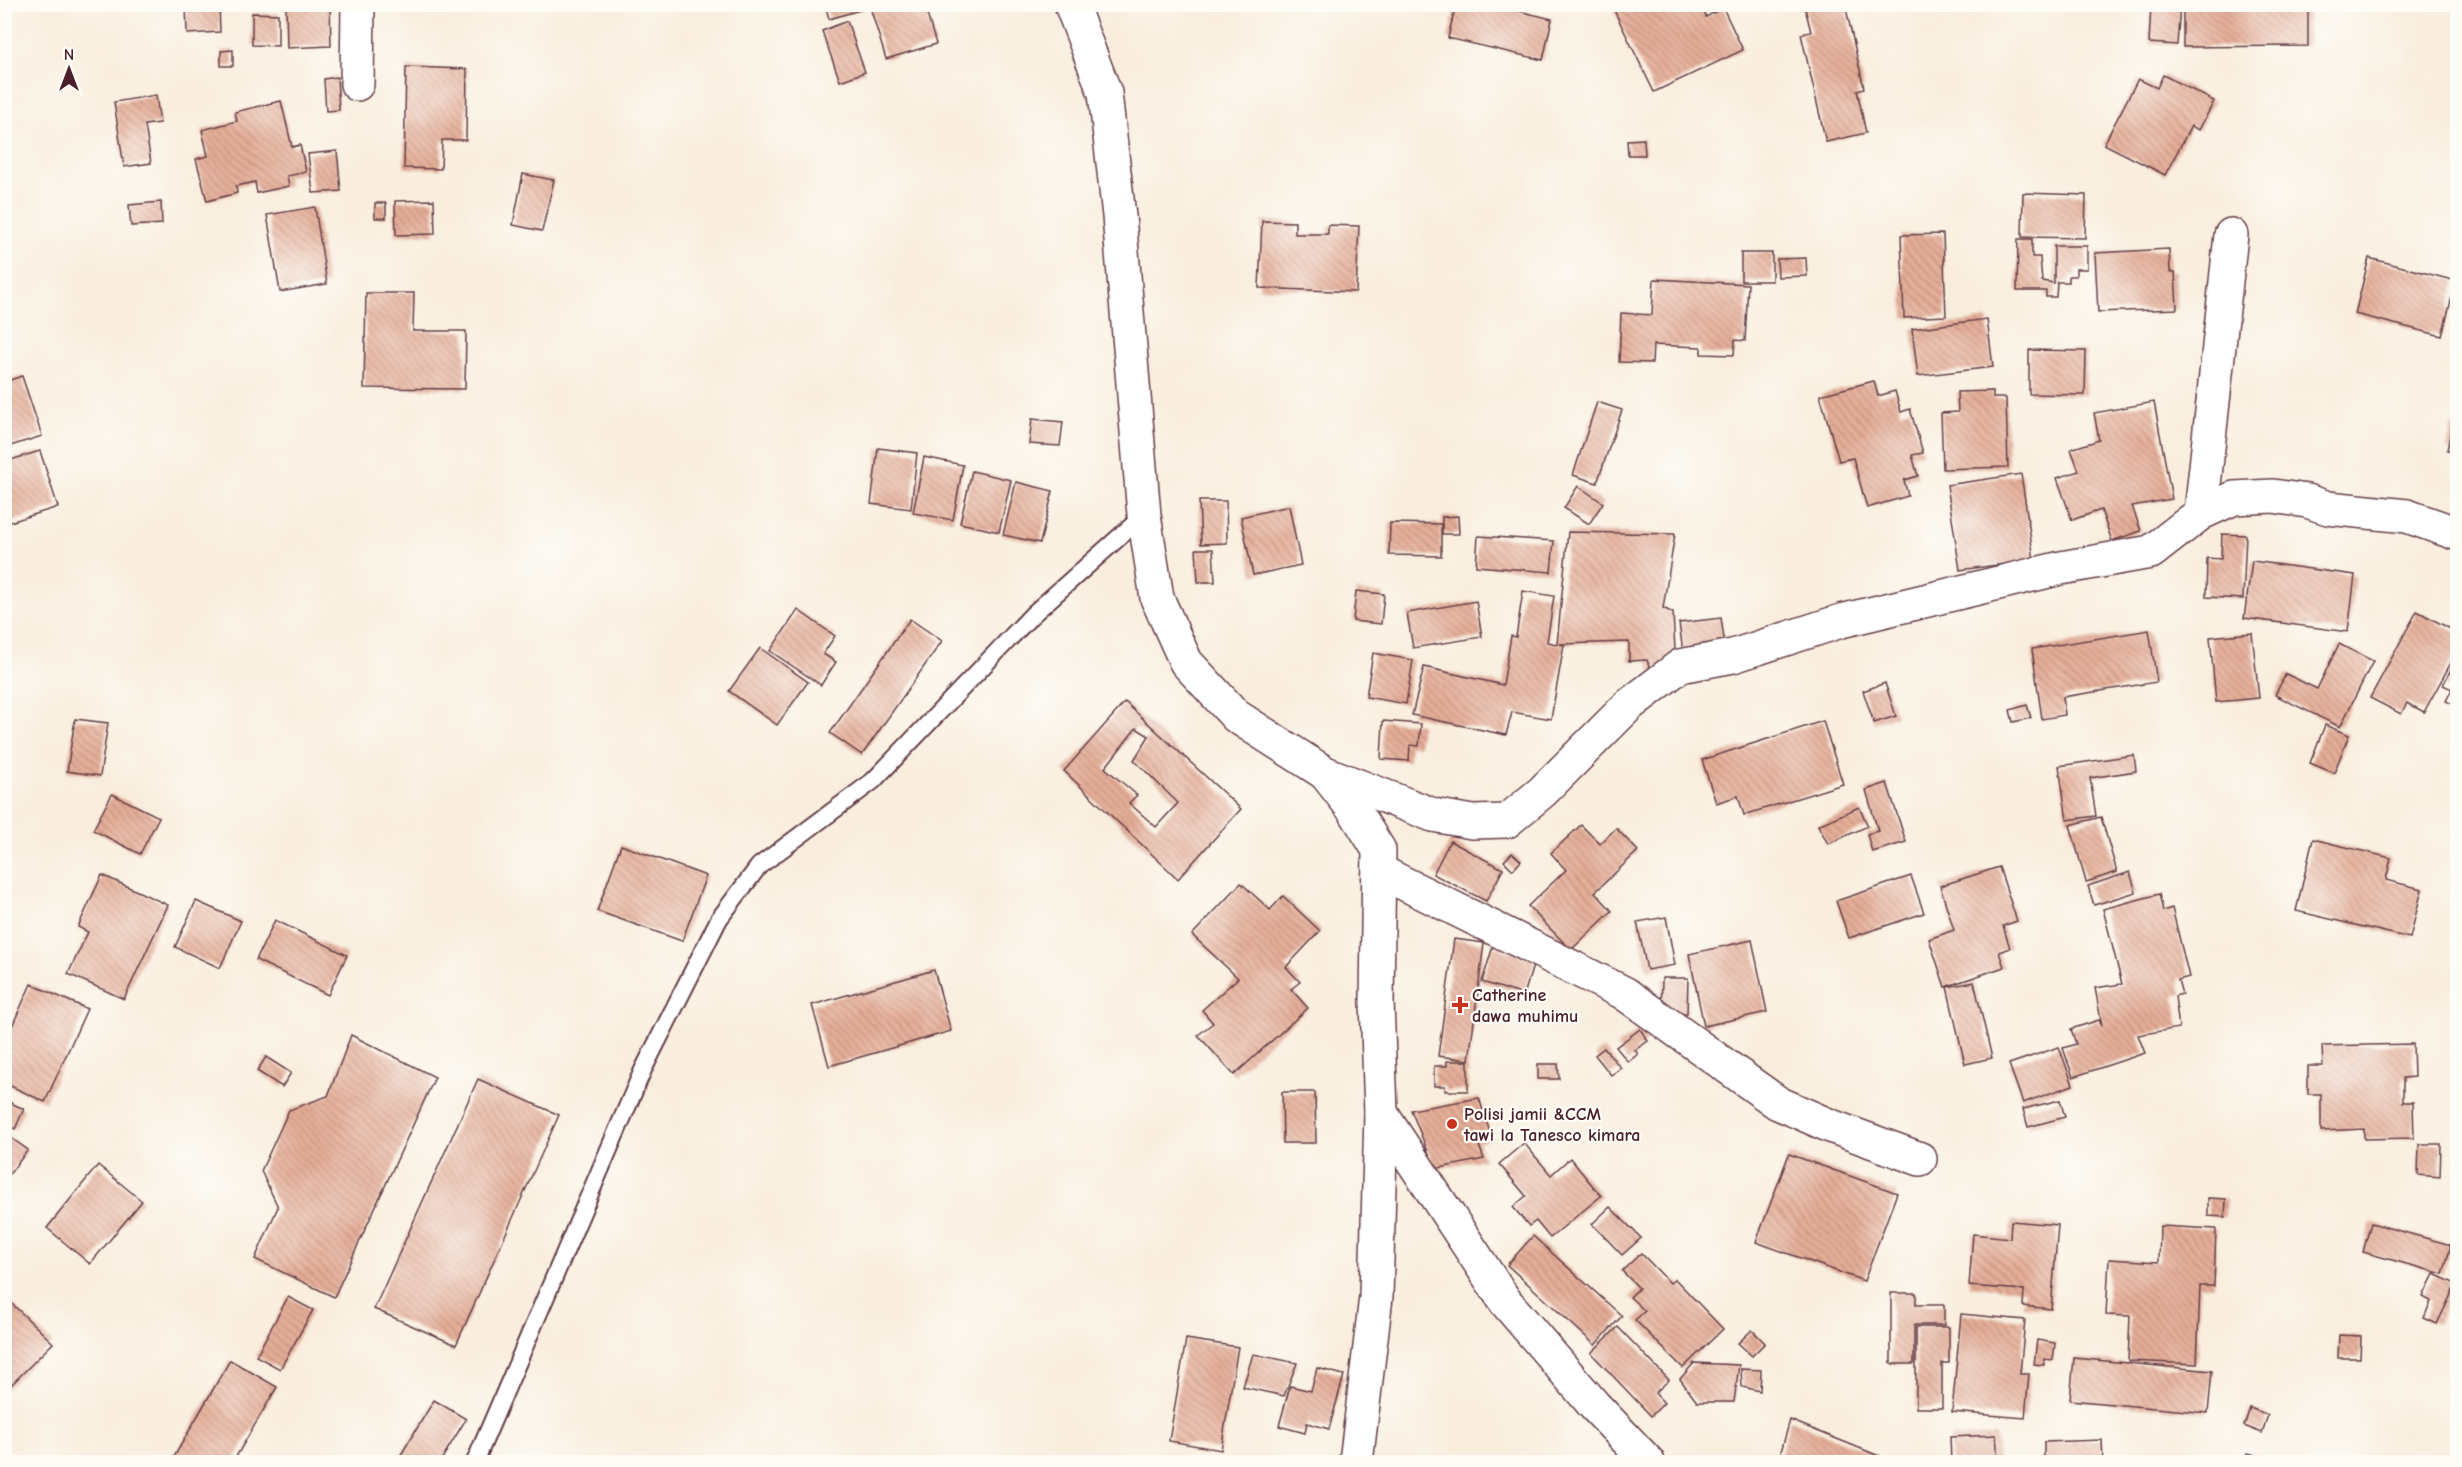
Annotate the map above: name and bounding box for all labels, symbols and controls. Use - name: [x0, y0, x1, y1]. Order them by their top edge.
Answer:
- north arrow: [39, 39, 99, 99]
- text: N: [64, 46, 74, 64]
- place label: Catherine dawa muhimu: [1472, 985, 1578, 1027]
- marker: Catherine dawa muhimu: [1453, 998, 1467, 1012]
- place label: Polisi jamii &CCM tawi la Tanesco kimara: [1463, 1104, 1640, 1146]
- marker: Polisi jamii &CCM tawi la Tanesco kimara: [1445, 1117, 1459, 1131]

